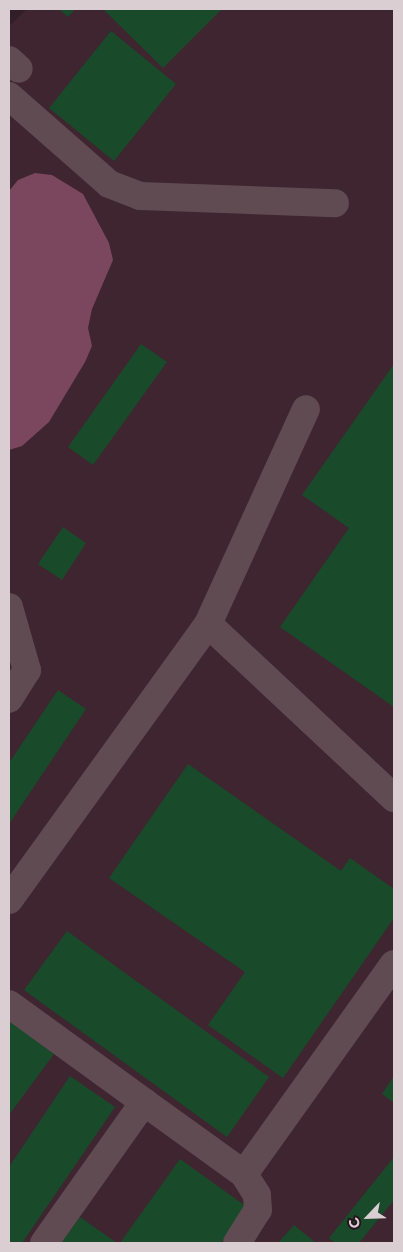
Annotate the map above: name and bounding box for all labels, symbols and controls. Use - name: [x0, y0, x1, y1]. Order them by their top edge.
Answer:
- north arrow: [343, 1192, 393, 1242]
- text: С: [344, 1215, 365, 1231]

